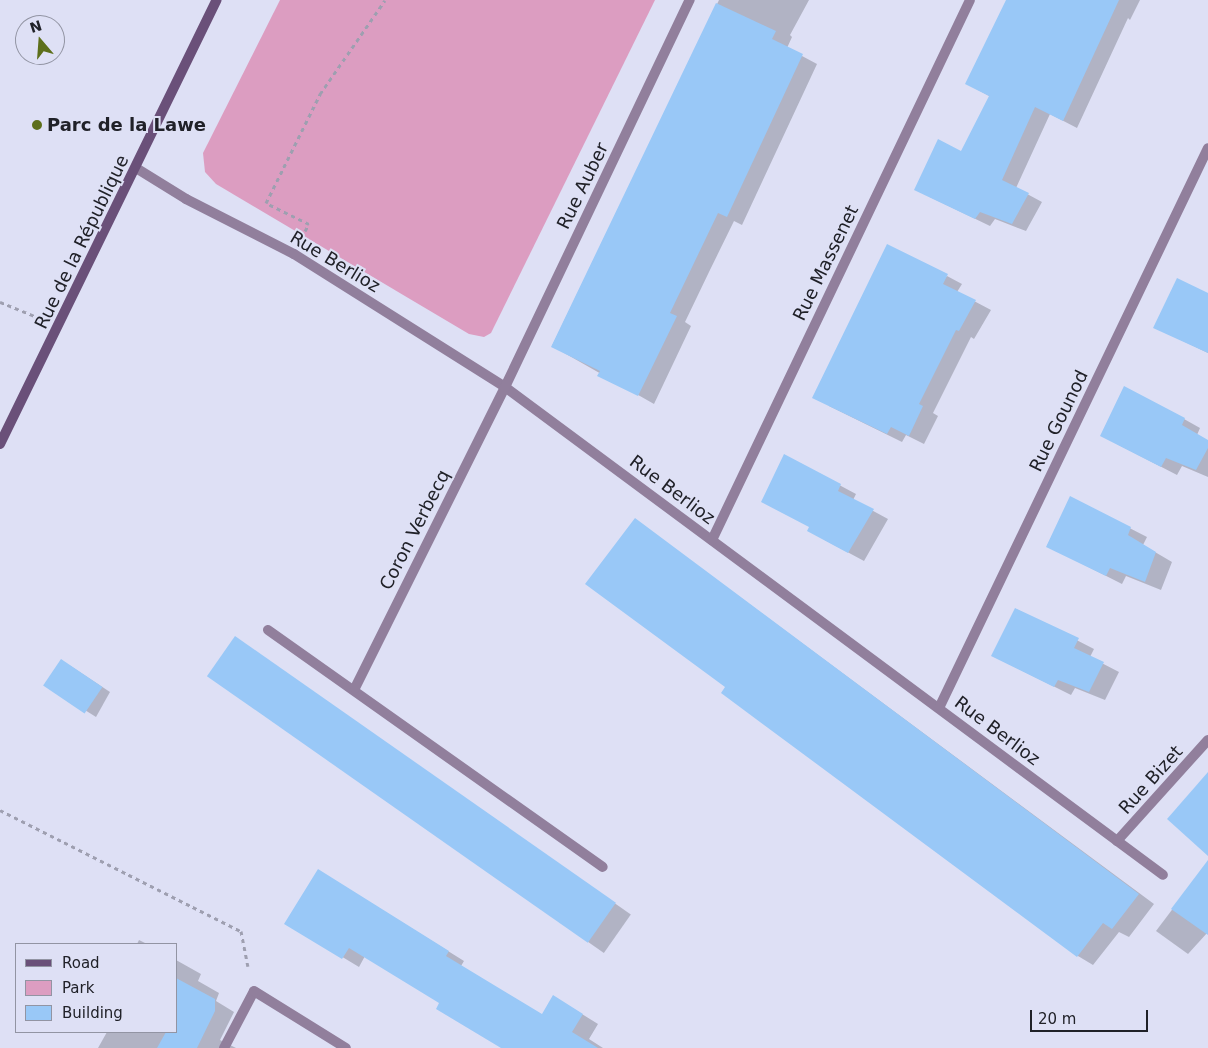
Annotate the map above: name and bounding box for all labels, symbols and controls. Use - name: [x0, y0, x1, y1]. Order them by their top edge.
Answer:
- north arrow: [15, 15, 65, 65]
- text: N: [28, 17, 44, 36]
- place label: Parc de la Lawe: [47, 114, 206, 136]
- marker: Parc de la Lawe: [31, 119, 43, 131]
- street label: Rue Auber: [553, 139, 613, 233]
- street label: Rue de la République: [30, 152, 134, 332]
- street label: Rue Massenet: [789, 202, 863, 324]
- street label: Rue Berlioz: [286, 227, 384, 297]
- street label: Rue Gounod: [1025, 367, 1093, 475]
- street label: Rue Berlioz: [625, 451, 719, 529]
- street label: Coron Verbecq: [375, 466, 455, 594]
- street label: Rue Berlioz: [950, 692, 1044, 770]
- street label: Rue Bizet: [1115, 741, 1187, 819]
- legend: [15, 943, 178, 1033]
- text: Road: [62, 954, 100, 972]
- text: Park: [62, 979, 94, 997]
- scale bar: [1033, 1000, 1150, 1032]
- text: Building: [62, 1004, 123, 1022]
- text: 20 m: [1038, 1010, 1076, 1028]

